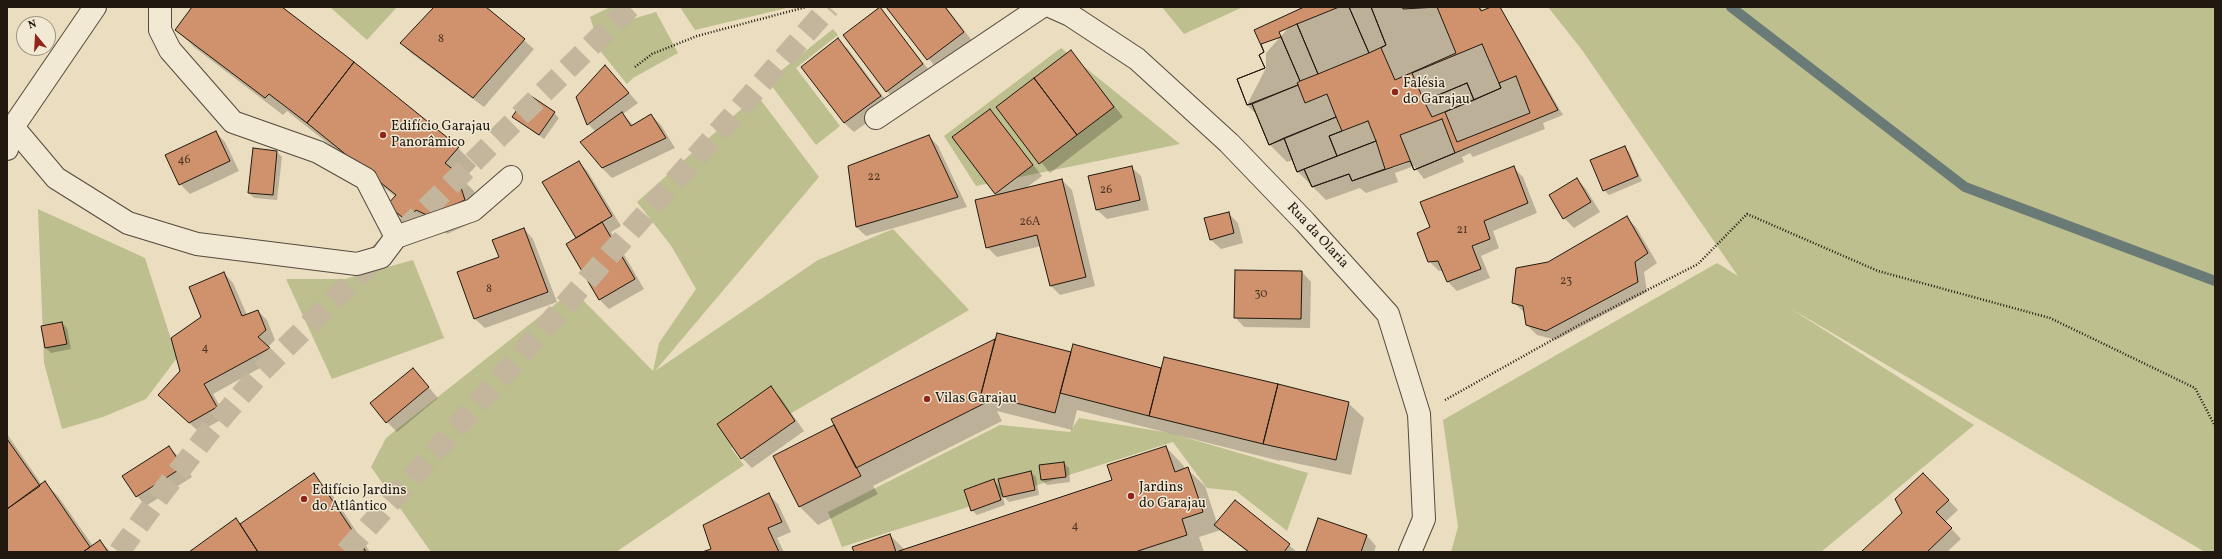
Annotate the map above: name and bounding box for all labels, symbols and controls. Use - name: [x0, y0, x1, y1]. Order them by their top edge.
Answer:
- north arrow: [16, 16, 56, 56]
- text: N: [26, 17, 39, 33]
- house number: 8: [438, 33, 444, 47]
- place label: Falésia do Garajau: [1403, 76, 1470, 108]
- marker: Falésia do Garajau: [1390, 87, 1400, 97]
- place label: Edifício Garajau Panorâmico: [391, 119, 490, 152]
- marker: Edifício Garajau Panorâmico: [378, 130, 388, 140]
- house number: 46: [177, 154, 191, 168]
- house number: 22: [868, 171, 880, 185]
- house number: 26: [1100, 184, 1112, 198]
- street label: Rua da Olaria: [1282, 200, 1352, 272]
- house number: 26A: [1020, 216, 1040, 230]
- house number: 21: [1456, 224, 1468, 238]
- house number: 23: [1560, 275, 1572, 289]
- house number: 8: [486, 283, 492, 297]
- house number: 30: [1254, 288, 1268, 302]
- house number: 4: [201, 342, 209, 356]
- place label: Vilas Garajau: [935, 391, 1017, 407]
- marker: Vilas Garajau: [922, 394, 932, 404]
- place label: Jardins do Garajau: [1139, 480, 1206, 512]
- place label: Edifício Jardins do Atlântico: [312, 483, 406, 516]
- marker: Jardins do Garajau: [1126, 491, 1136, 501]
- marker: Edifício Jardins do Atlântico: [299, 494, 309, 504]
- house number: 4: [1071, 520, 1079, 534]

